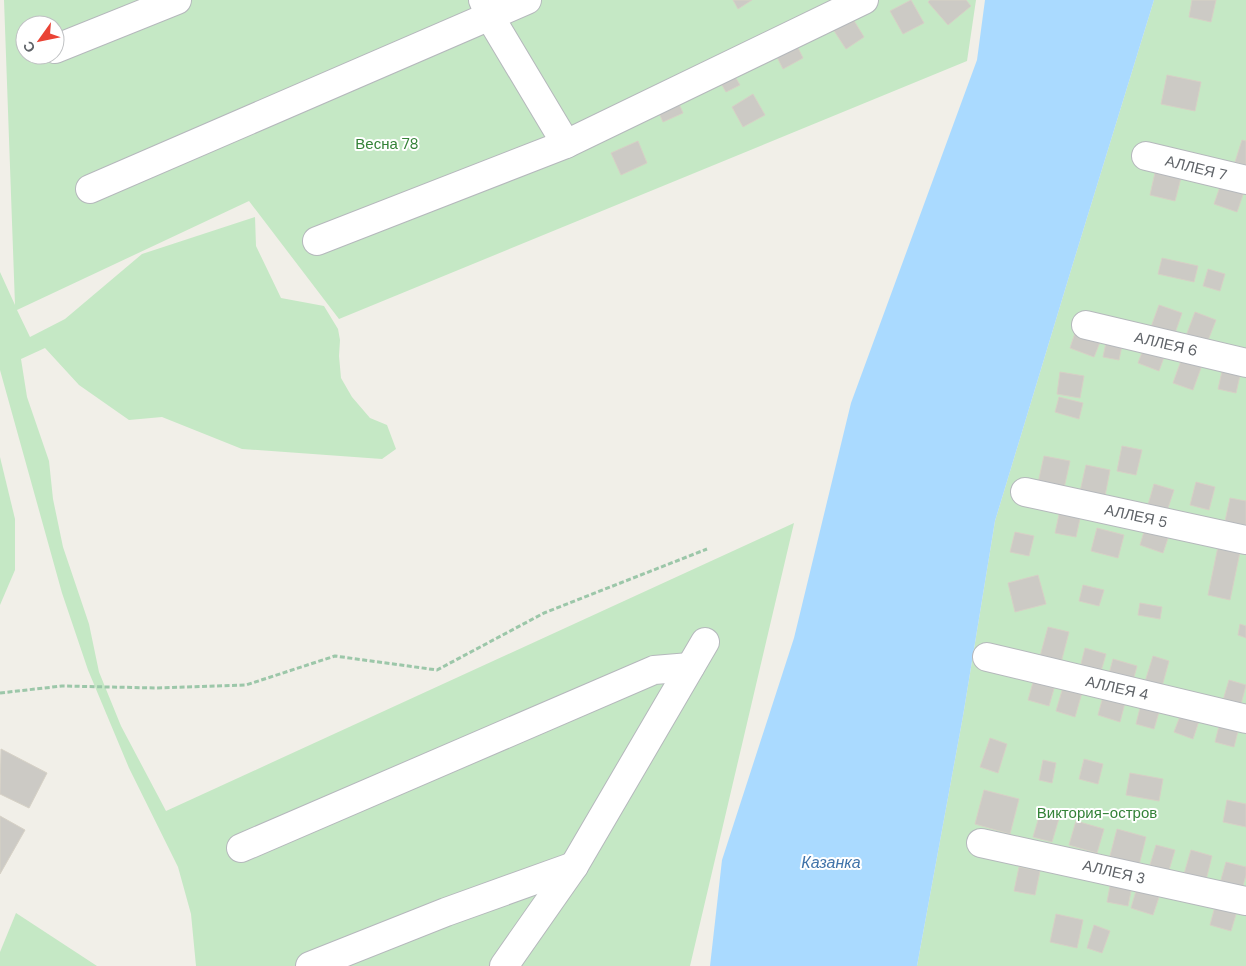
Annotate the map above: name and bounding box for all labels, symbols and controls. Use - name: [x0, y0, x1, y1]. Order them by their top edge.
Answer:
- north arrow: [15, 15, 65, 65]
- text: С: [19, 38, 39, 56]
- park label: Весна 78: [355, 134, 419, 154]
- street label: АЛЛЕЯ 7: [1163, 151, 1229, 185]
- street label: АЛЛЕЯ 6: [1132, 327, 1200, 361]
- street label: АЛЛЕЯ 5: [1103, 500, 1169, 532]
- street label: АЛЛЕЯ 4: [1084, 671, 1150, 705]
- park label: Виктория-остров: [1037, 803, 1157, 823]
- water label: Казанка: [801, 852, 861, 873]
- street label: АЛЛЕЯ 3: [1081, 855, 1147, 889]

